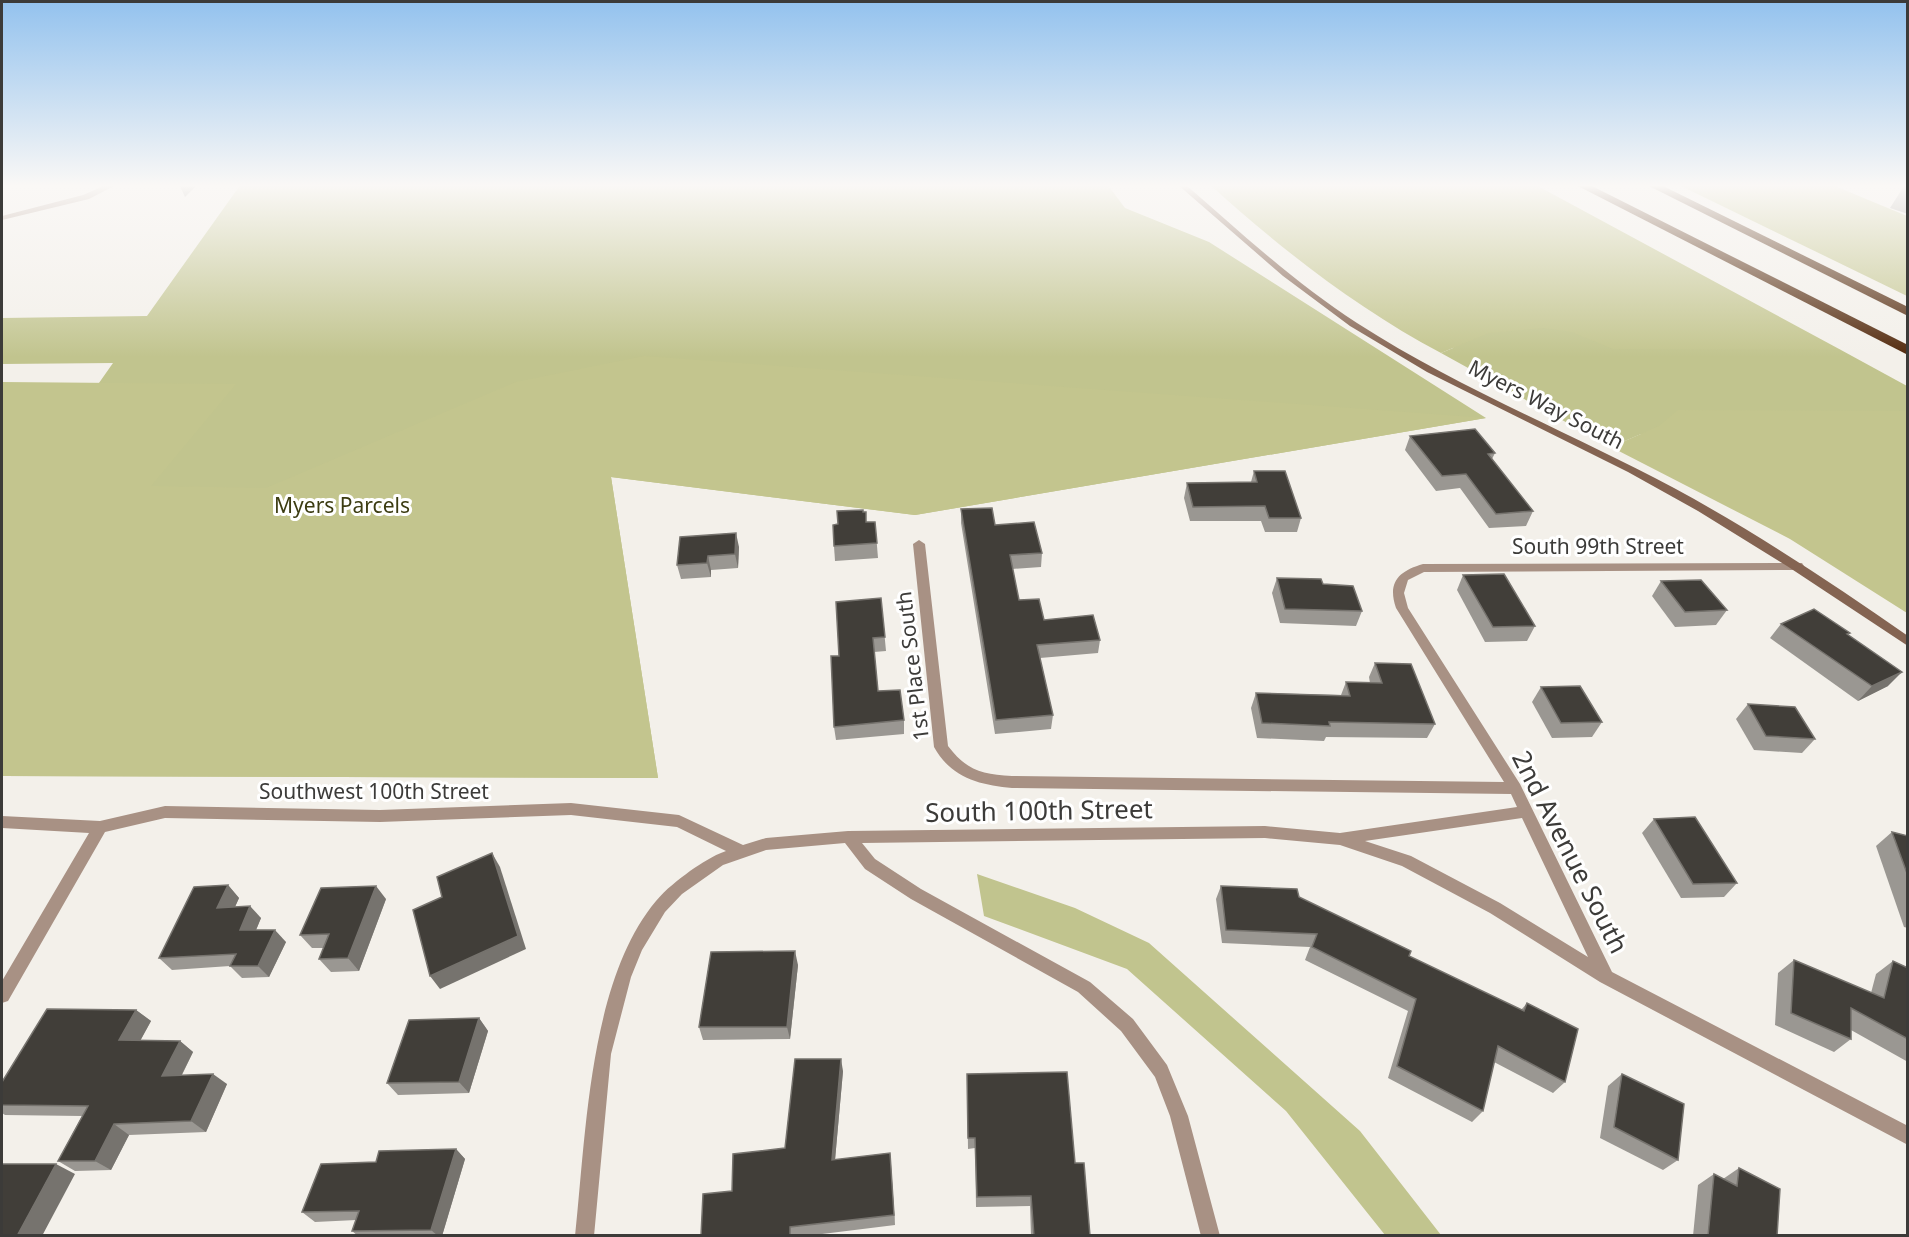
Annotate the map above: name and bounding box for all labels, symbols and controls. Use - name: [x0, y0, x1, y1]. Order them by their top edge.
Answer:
- street label: Myers Way South: [1464, 353, 1629, 455]
- park label: Myers Parcels: [274, 491, 410, 519]
- street label: South 99th Street: [1512, 532, 1684, 560]
- street label: 1st Place South: [889, 590, 935, 742]
- street label: 2nd Avenue South: [1504, 744, 1638, 959]
- street label: Southwest 100th Street: [259, 777, 489, 805]
- street label: South 100th Street: [925, 790, 1153, 830]

